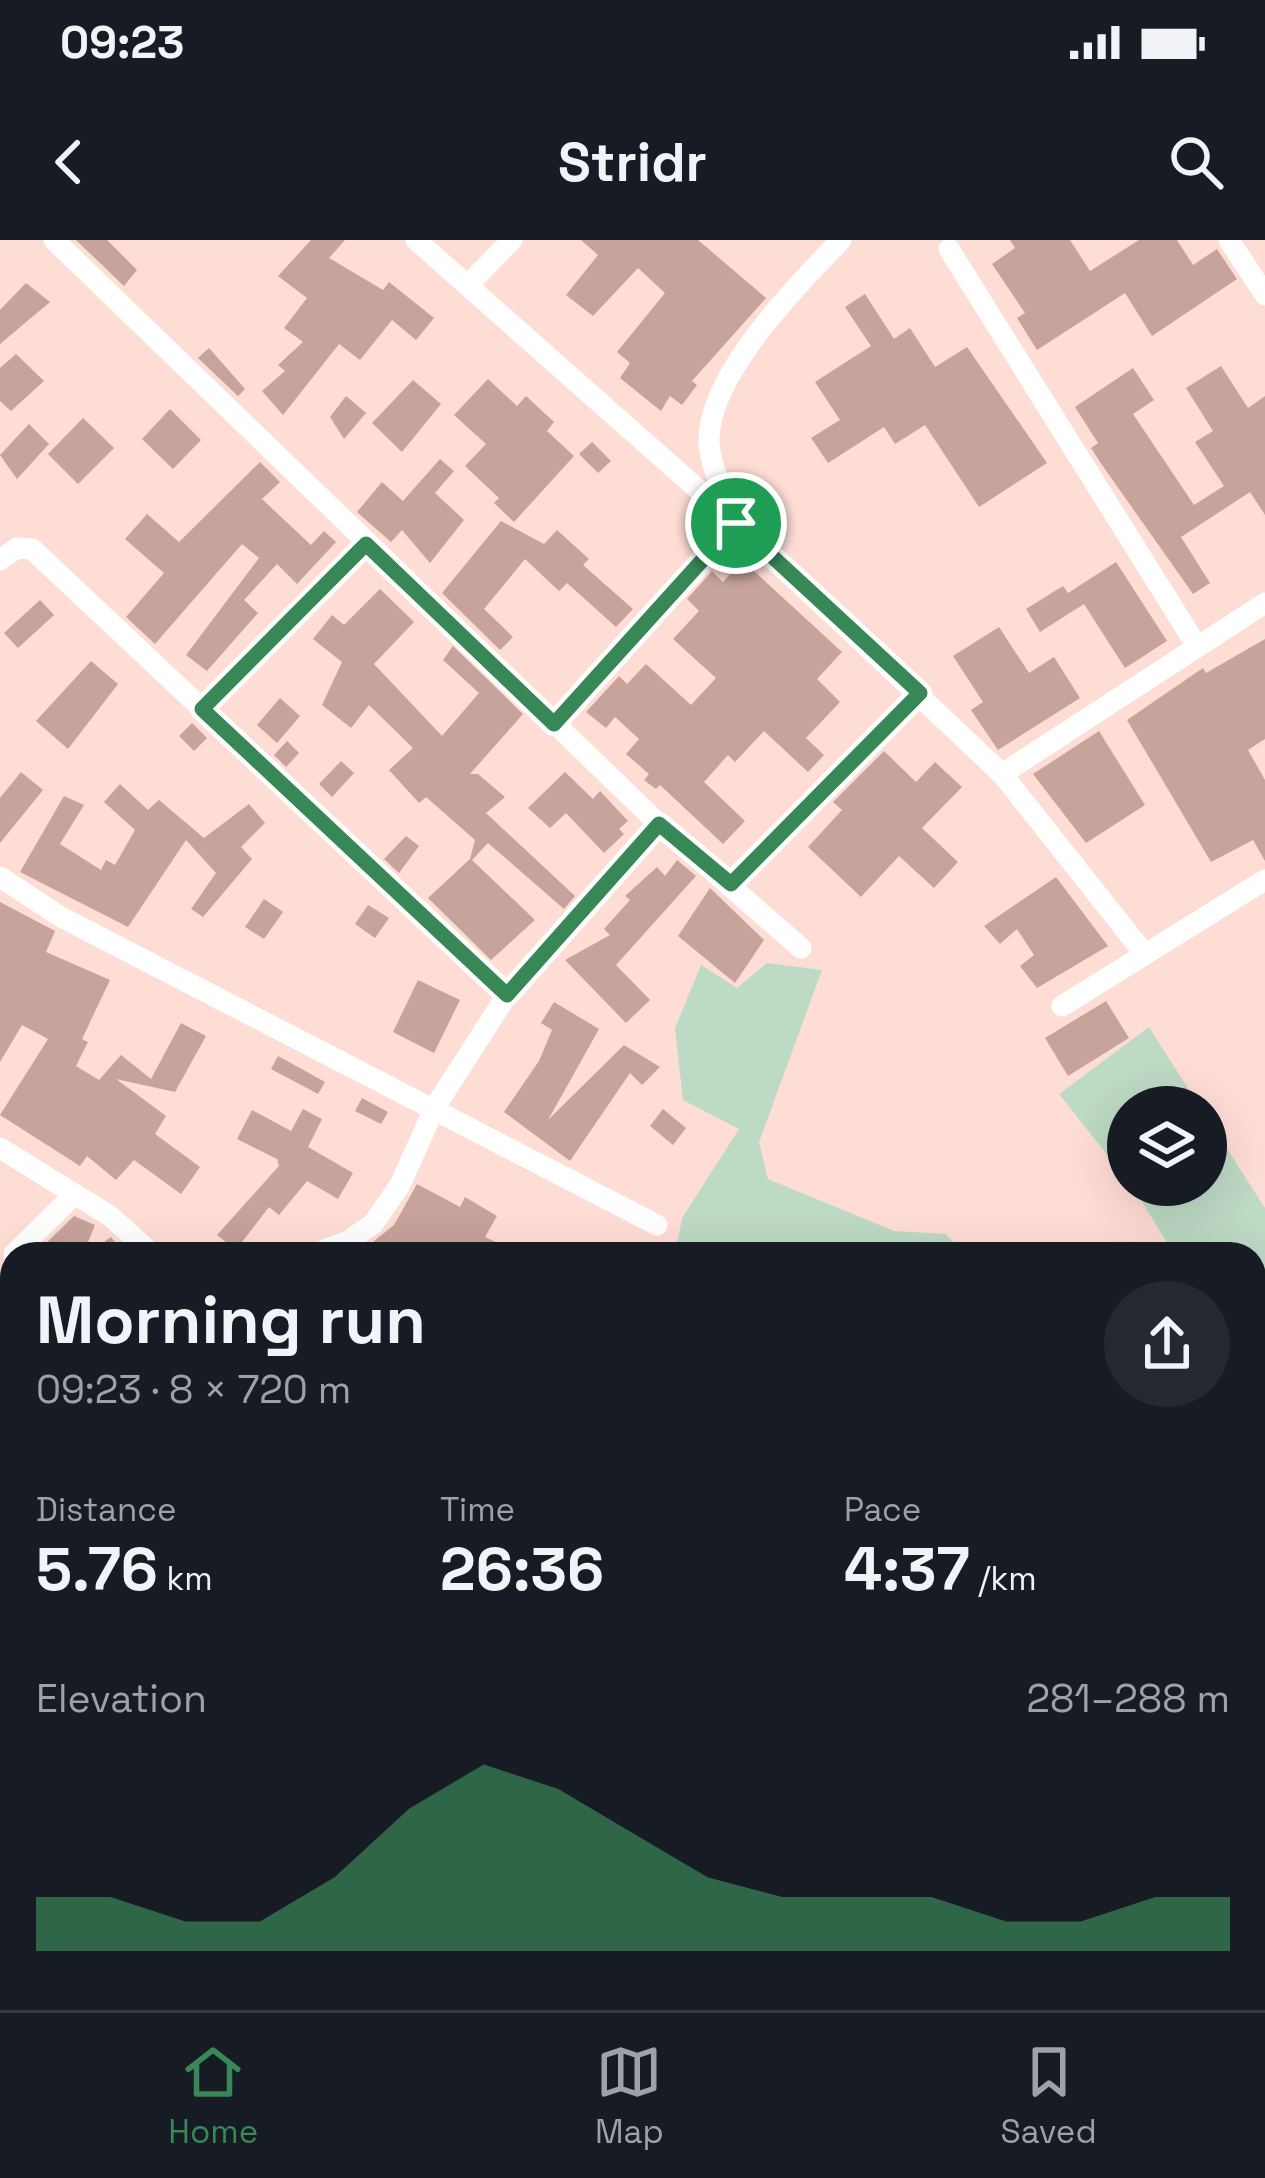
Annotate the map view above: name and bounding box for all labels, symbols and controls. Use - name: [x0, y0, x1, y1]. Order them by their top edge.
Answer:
- text: 09:23: [60, 14, 184, 71]
- text: Stridr: [558, 128, 707, 197]
- icon: back: [36, 129, 102, 195]
- icon: search: [1163, 129, 1229, 195]
- pin: [685, 472, 787, 574]
- icon: arrive: [703, 490, 769, 556]
- map controls: [1107, 1086, 1227, 1206]
- button: layers: [1107, 1086, 1227, 1206]
- text: Morning run: [36, 1278, 426, 1362]
- button: share: [1104, 1281, 1230, 1407]
- text: 09:23 · 8 × 720 m: [36, 1365, 351, 1414]
- text: Distance: [36, 1489, 177, 1531]
- text: Time: [440, 1489, 515, 1531]
- text: Pace: [844, 1489, 921, 1531]
- text: 5.76: [36, 1531, 158, 1608]
- text: 26:36: [440, 1531, 604, 1608]
- text: 4:37: [844, 1531, 970, 1608]
- text: km: [158, 1558, 213, 1600]
- text: /km: [970, 1558, 1037, 1600]
- text: Elevation: [36, 1674, 207, 1723]
- text: 281–288 m: [1027, 1674, 1230, 1723]
- tab: Home: [168, 2039, 258, 2153]
- tab: Map: [595, 2039, 664, 2153]
- tab: Saved: [1000, 2039, 1097, 2153]

